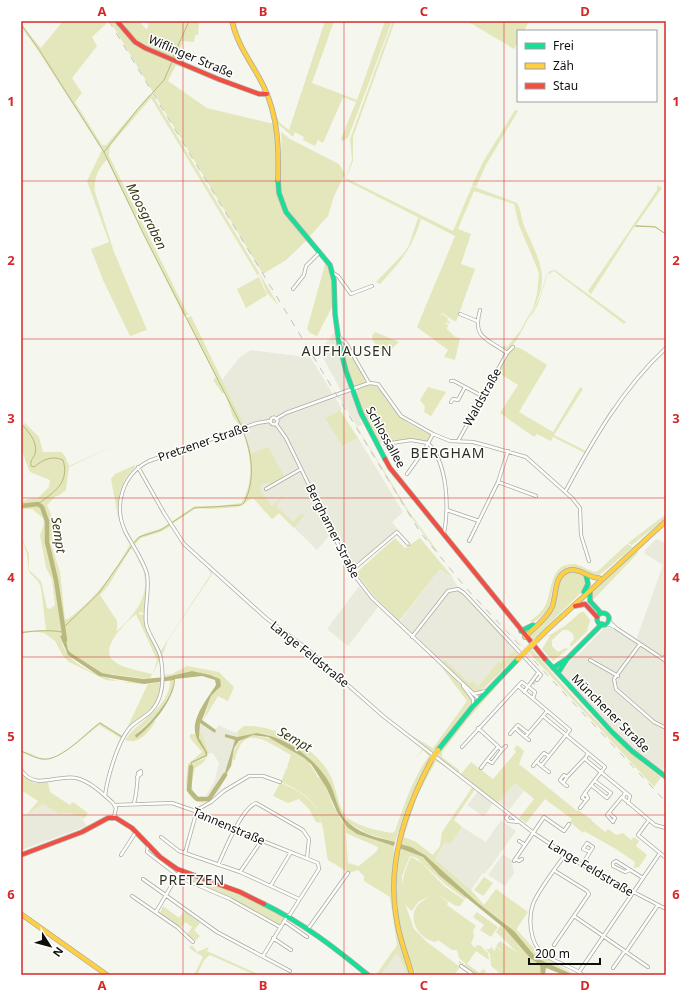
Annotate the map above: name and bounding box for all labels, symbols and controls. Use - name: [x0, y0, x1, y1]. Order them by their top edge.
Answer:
- text: A: [98, 2, 107, 20]
- text: B: [259, 2, 267, 20]
- text: C: [420, 2, 428, 20]
- text: D: [580, 2, 590, 20]
- street label: Wiflinger Straße: [146, 30, 236, 82]
- legend: [517, 30, 657, 102]
- text: Frei: [553, 37, 574, 54]
- text: Zäh: [553, 57, 574, 74]
- text: Stau: [553, 77, 578, 94]
- text: 1: [7, 92, 15, 110]
- text: 1: [672, 92, 680, 110]
- water label: Moosgraben: [123, 180, 171, 252]
- text: 2: [7, 251, 15, 269]
- text: 2: [672, 251, 680, 269]
- district label: AUFHAUSEN: [301, 341, 393, 360]
- street label: Waldstraße: [459, 365, 505, 429]
- street label: Schlossallee: [362, 403, 410, 471]
- text: 3: [7, 409, 15, 427]
- text: 3: [672, 409, 680, 427]
- street label: Pretzener Straße: [156, 419, 251, 465]
- district label: BERGHAM: [411, 443, 485, 462]
- street label: Berghamer Straße: [302, 481, 364, 581]
- water label: Sempt: [47, 516, 71, 555]
- text: 4: [7, 568, 15, 586]
- text: 4: [672, 568, 680, 586]
- street label: Lange Feldstraße: [267, 617, 353, 691]
- street label: Münchener Straße: [568, 670, 654, 756]
- water label: Sempt: [275, 722, 316, 756]
- text: 5: [7, 727, 15, 745]
- text: 5: [672, 727, 680, 745]
- street label: Tannenstraße: [190, 803, 268, 849]
- street label: Lange Feldstraße: [545, 836, 637, 900]
- district label: PRETZEN: [159, 870, 225, 889]
- text: 6: [7, 885, 15, 903]
- text: 6: [672, 885, 680, 903]
- north arrow: [30, 926, 70, 966]
- scale bar: [529, 940, 600, 966]
- text: N: [50, 944, 67, 960]
- text: 200 m: [535, 945, 570, 962]
- text: A: [98, 976, 107, 994]
- text: B: [259, 976, 267, 994]
- text: C: [420, 976, 428, 994]
- text: D: [580, 976, 590, 994]

